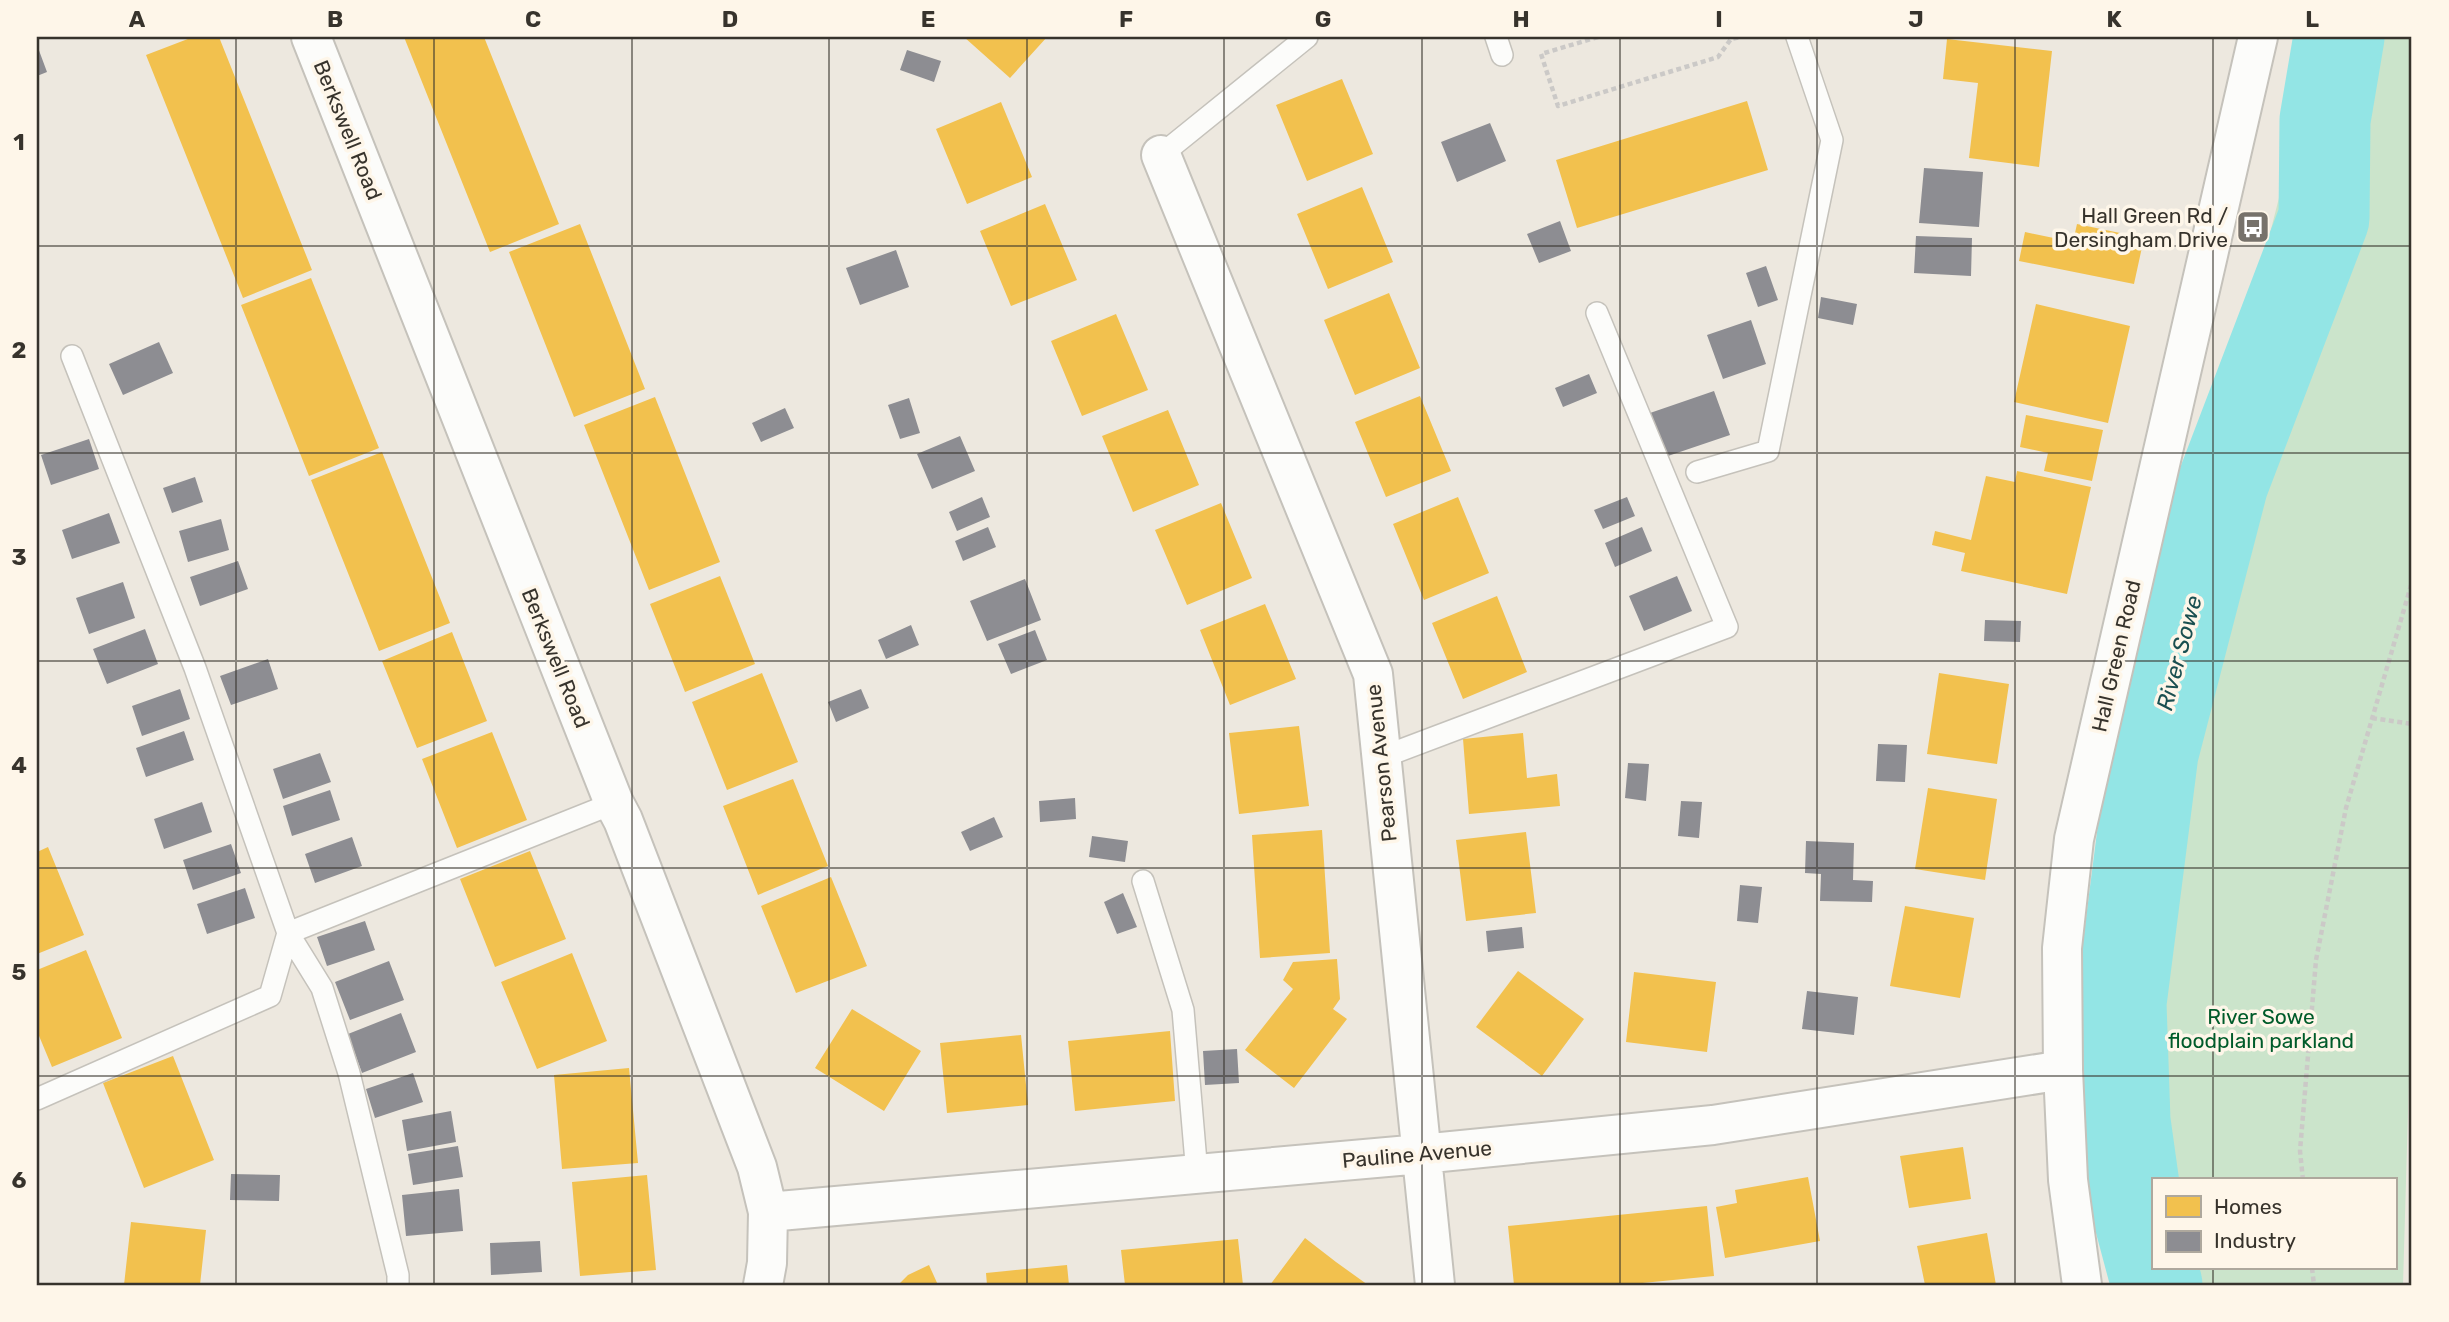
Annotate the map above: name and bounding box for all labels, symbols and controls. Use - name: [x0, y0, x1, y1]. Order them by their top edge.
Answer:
- text: A: [129, 5, 146, 33]
- text: B: [327, 5, 343, 33]
- text: C: [525, 5, 541, 33]
- text: D: [722, 5, 738, 33]
- text: E: [921, 5, 935, 33]
- text: F: [1119, 5, 1133, 33]
- text: G: [1315, 5, 1331, 33]
- text: H: [1512, 5, 1530, 33]
- text: I: [1715, 5, 1723, 33]
- text: J: [1908, 5, 1924, 33]
- text: K: [2106, 5, 2122, 33]
- text: L: [2305, 5, 2319, 33]
- street label: Berkswell Road: [309, 57, 387, 203]
- text: 1: [13, 128, 25, 156]
- place label: Hall Green Rd / Dersingham Drive: [2054, 203, 2228, 252]
- bus stop icon: Hall Green Rd / Dersingham Drive: [2234, 208, 2272, 246]
- text: 2: [12, 336, 26, 364]
- text: 3: [11, 543, 27, 571]
- street label: Hall Green Road: [2086, 578, 2146, 734]
- street label: Berkswell Road: [517, 585, 595, 731]
- water label: River Sowe: [2150, 592, 2208, 714]
- street label: Pearson Avenue: [1360, 683, 1402, 843]
- text: 4: [11, 751, 27, 779]
- text: 5: [12, 958, 27, 986]
- park label: River Sowe floodplain parkland: [2168, 1004, 2354, 1053]
- street label: Pauline Avenue: [1341, 1135, 1493, 1173]
- text: 6: [12, 1166, 27, 1194]
- legend: [2152, 1178, 2396, 1270]
- text: Homes: [2214, 1194, 2282, 1219]
- text: Industry: [2214, 1228, 2296, 1253]

